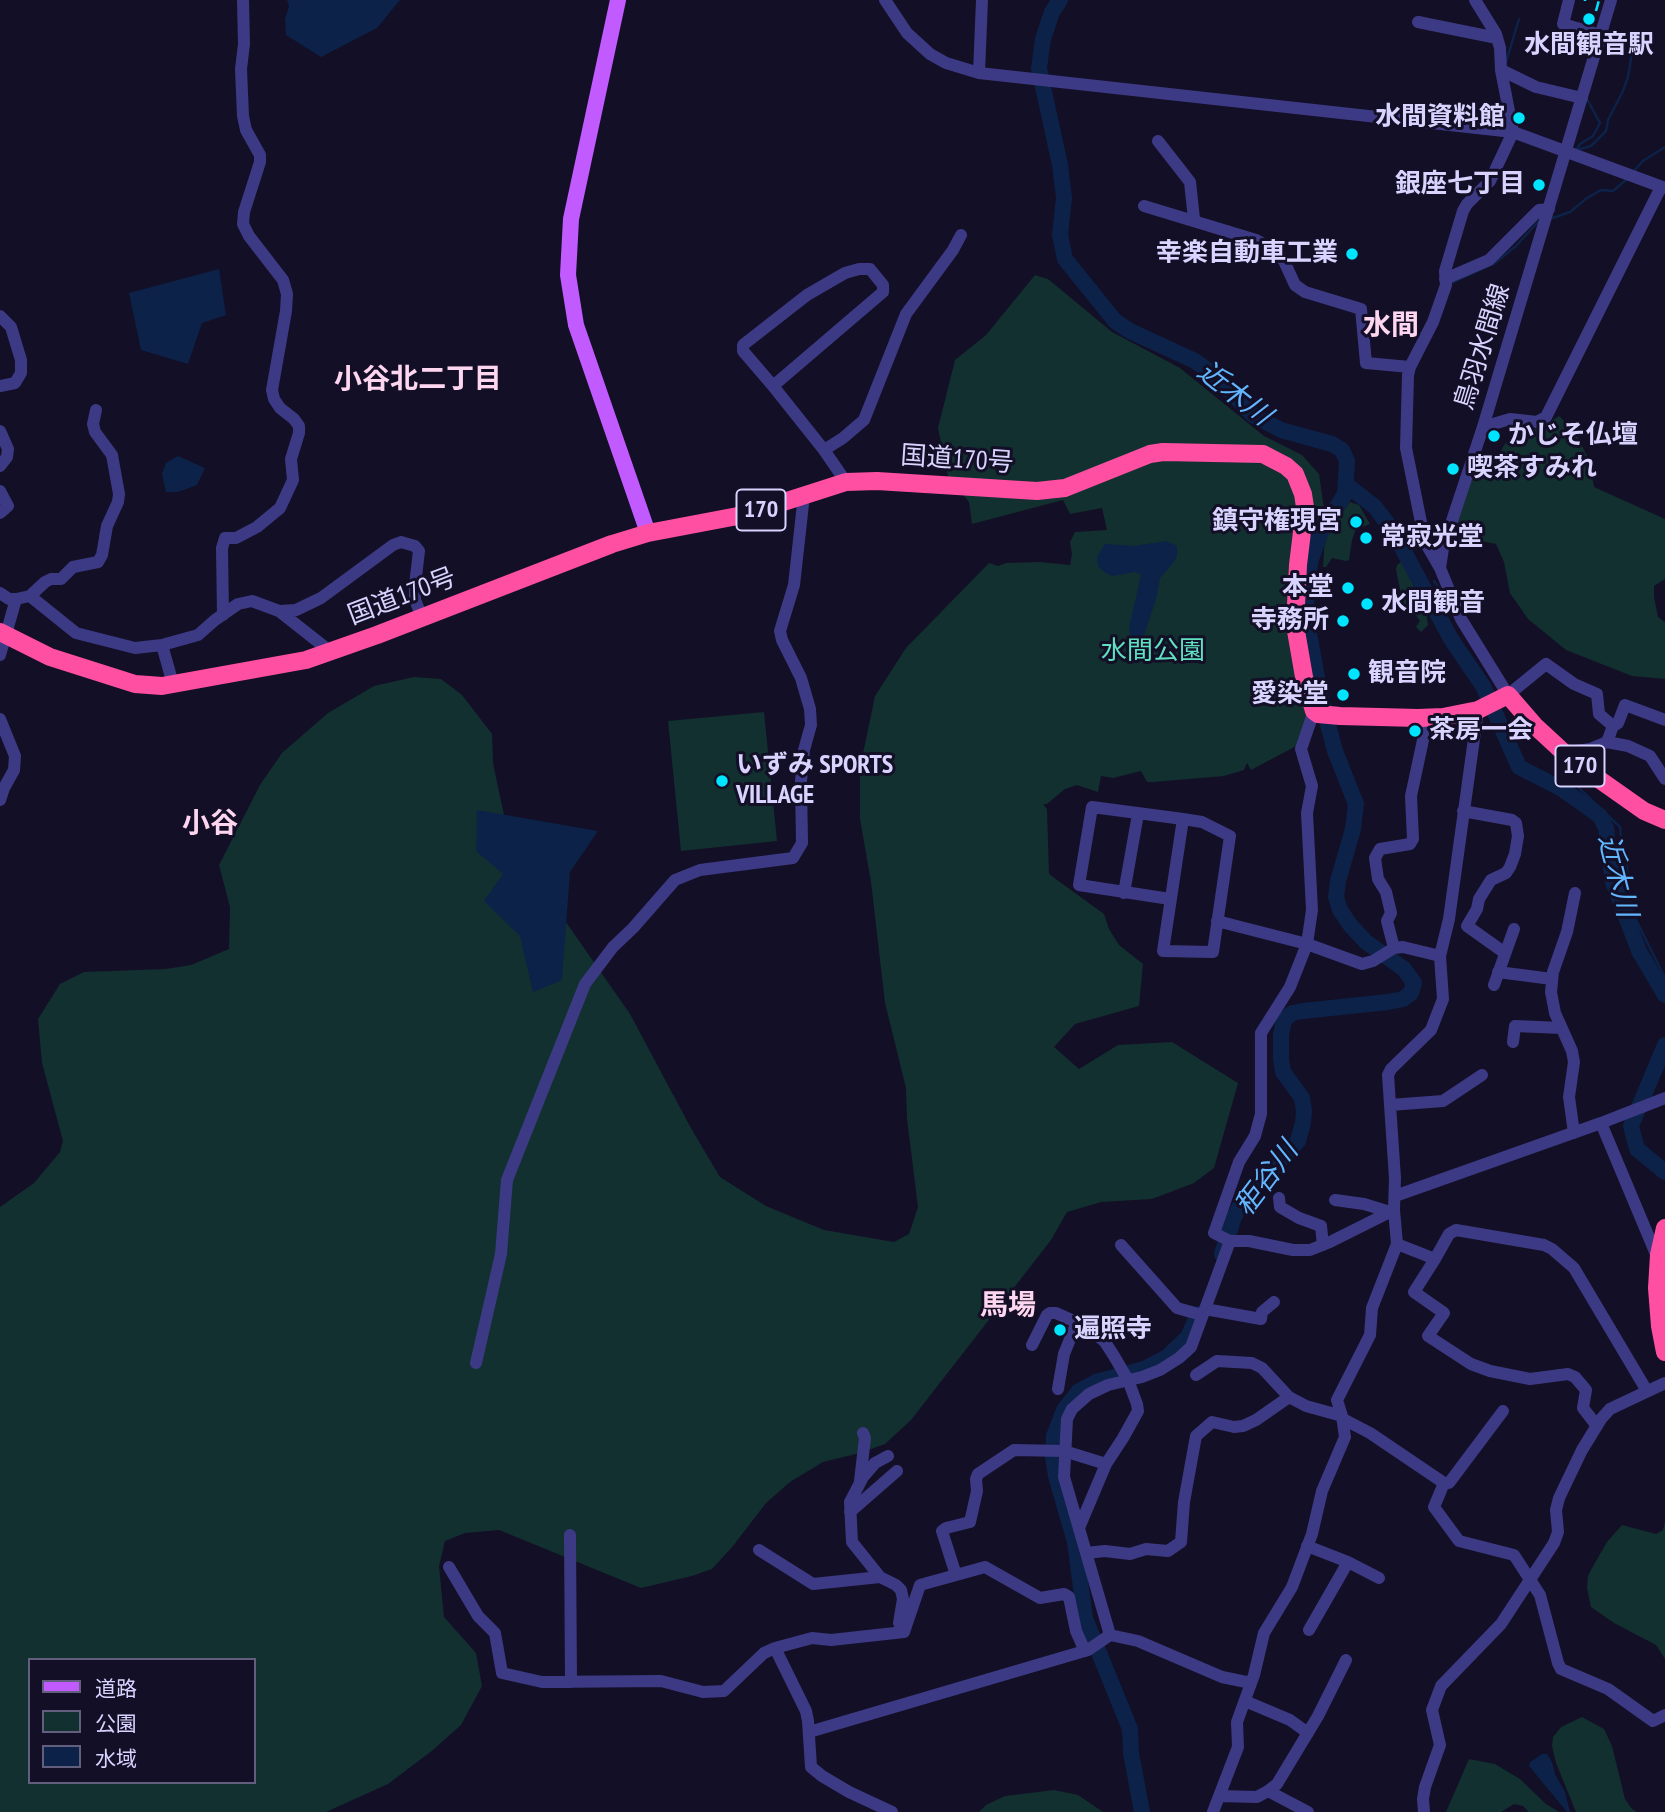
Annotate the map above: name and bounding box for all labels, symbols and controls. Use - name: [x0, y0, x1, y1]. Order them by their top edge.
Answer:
- marker: 水間観音駅: [1581, 11, 1597, 27]
- place label: 水間観音駅: [1524, 30, 1654, 62]
- place label: 水間資料館: [1375, 102, 1505, 134]
- marker: 水間資料館: [1511, 110, 1527, 126]
- place label: 銀座七丁目: [1395, 169, 1525, 201]
- marker: 銀座七丁目: [1531, 177, 1547, 193]
- place label: 幸楽自動車工業: [1156, 238, 1338, 270]
- marker: 幸楽自動車工業: [1344, 246, 1360, 262]
- street label: 鳥羽水間線: [1449, 280, 1517, 414]
- district label: 水間: [1363, 309, 1419, 343]
- water label: 近木川: [1191, 355, 1277, 433]
- district label: 小谷北二丁目: [334, 363, 502, 397]
- place label: かじそ仏壇: [1508, 420, 1638, 452]
- marker: かじそ仏壇: [1486, 428, 1502, 444]
- street label: 国道170号: [899, 440, 1015, 480]
- place label: 喫茶すみれ: [1467, 453, 1597, 485]
- marker: 喫茶すみれ: [1445, 461, 1461, 477]
- road number: 170: [736, 490, 786, 530]
- place label: 鎮守権現宮: [1212, 506, 1342, 538]
- marker: 鎮守権現宮: [1348, 514, 1364, 530]
- place label: 常寂光堂: [1380, 522, 1484, 554]
- marker: 常寂光堂: [1358, 530, 1374, 546]
- street label: 国道170号: [344, 562, 460, 632]
- place label: 本堂: [1282, 572, 1334, 604]
- marker: 本堂: [1340, 580, 1356, 596]
- place label: 水間観音: [1381, 588, 1485, 620]
- marker: 水間観音: [1359, 596, 1375, 612]
- place label: 寺務所: [1251, 605, 1329, 637]
- marker: 寺務所: [1335, 613, 1351, 629]
- park label: 水間公園: [1101, 636, 1205, 668]
- place label: 観音院: [1368, 658, 1446, 690]
- marker: 観音院: [1346, 666, 1362, 682]
- place label: 愛染堂: [1251, 679, 1329, 711]
- marker: 愛染堂: [1335, 687, 1351, 703]
- place label: 茶房一会: [1429, 715, 1533, 747]
- marker: 茶房一会: [1407, 723, 1423, 739]
- road number: 170: [1556, 746, 1604, 786]
- place label: いずみ SPORTS VILLAGE: [736, 750, 893, 812]
- marker: いずみ SPORTS VILLAGE: [714, 773, 730, 789]
- district label: 小谷: [182, 807, 238, 841]
- water label: 近木川: [1591, 831, 1643, 921]
- water label: 秬谷川: [1228, 1135, 1306, 1223]
- district label: 馬場: [980, 1289, 1036, 1323]
- place label: 遍照寺: [1074, 1314, 1152, 1346]
- marker: 遍照寺: [1052, 1322, 1068, 1338]
- legend: [28, 1658, 256, 1784]
- text: 道路: [95, 1675, 137, 1702]
- text: 公園: [95, 1710, 137, 1737]
- text: 水域: [95, 1745, 137, 1772]

